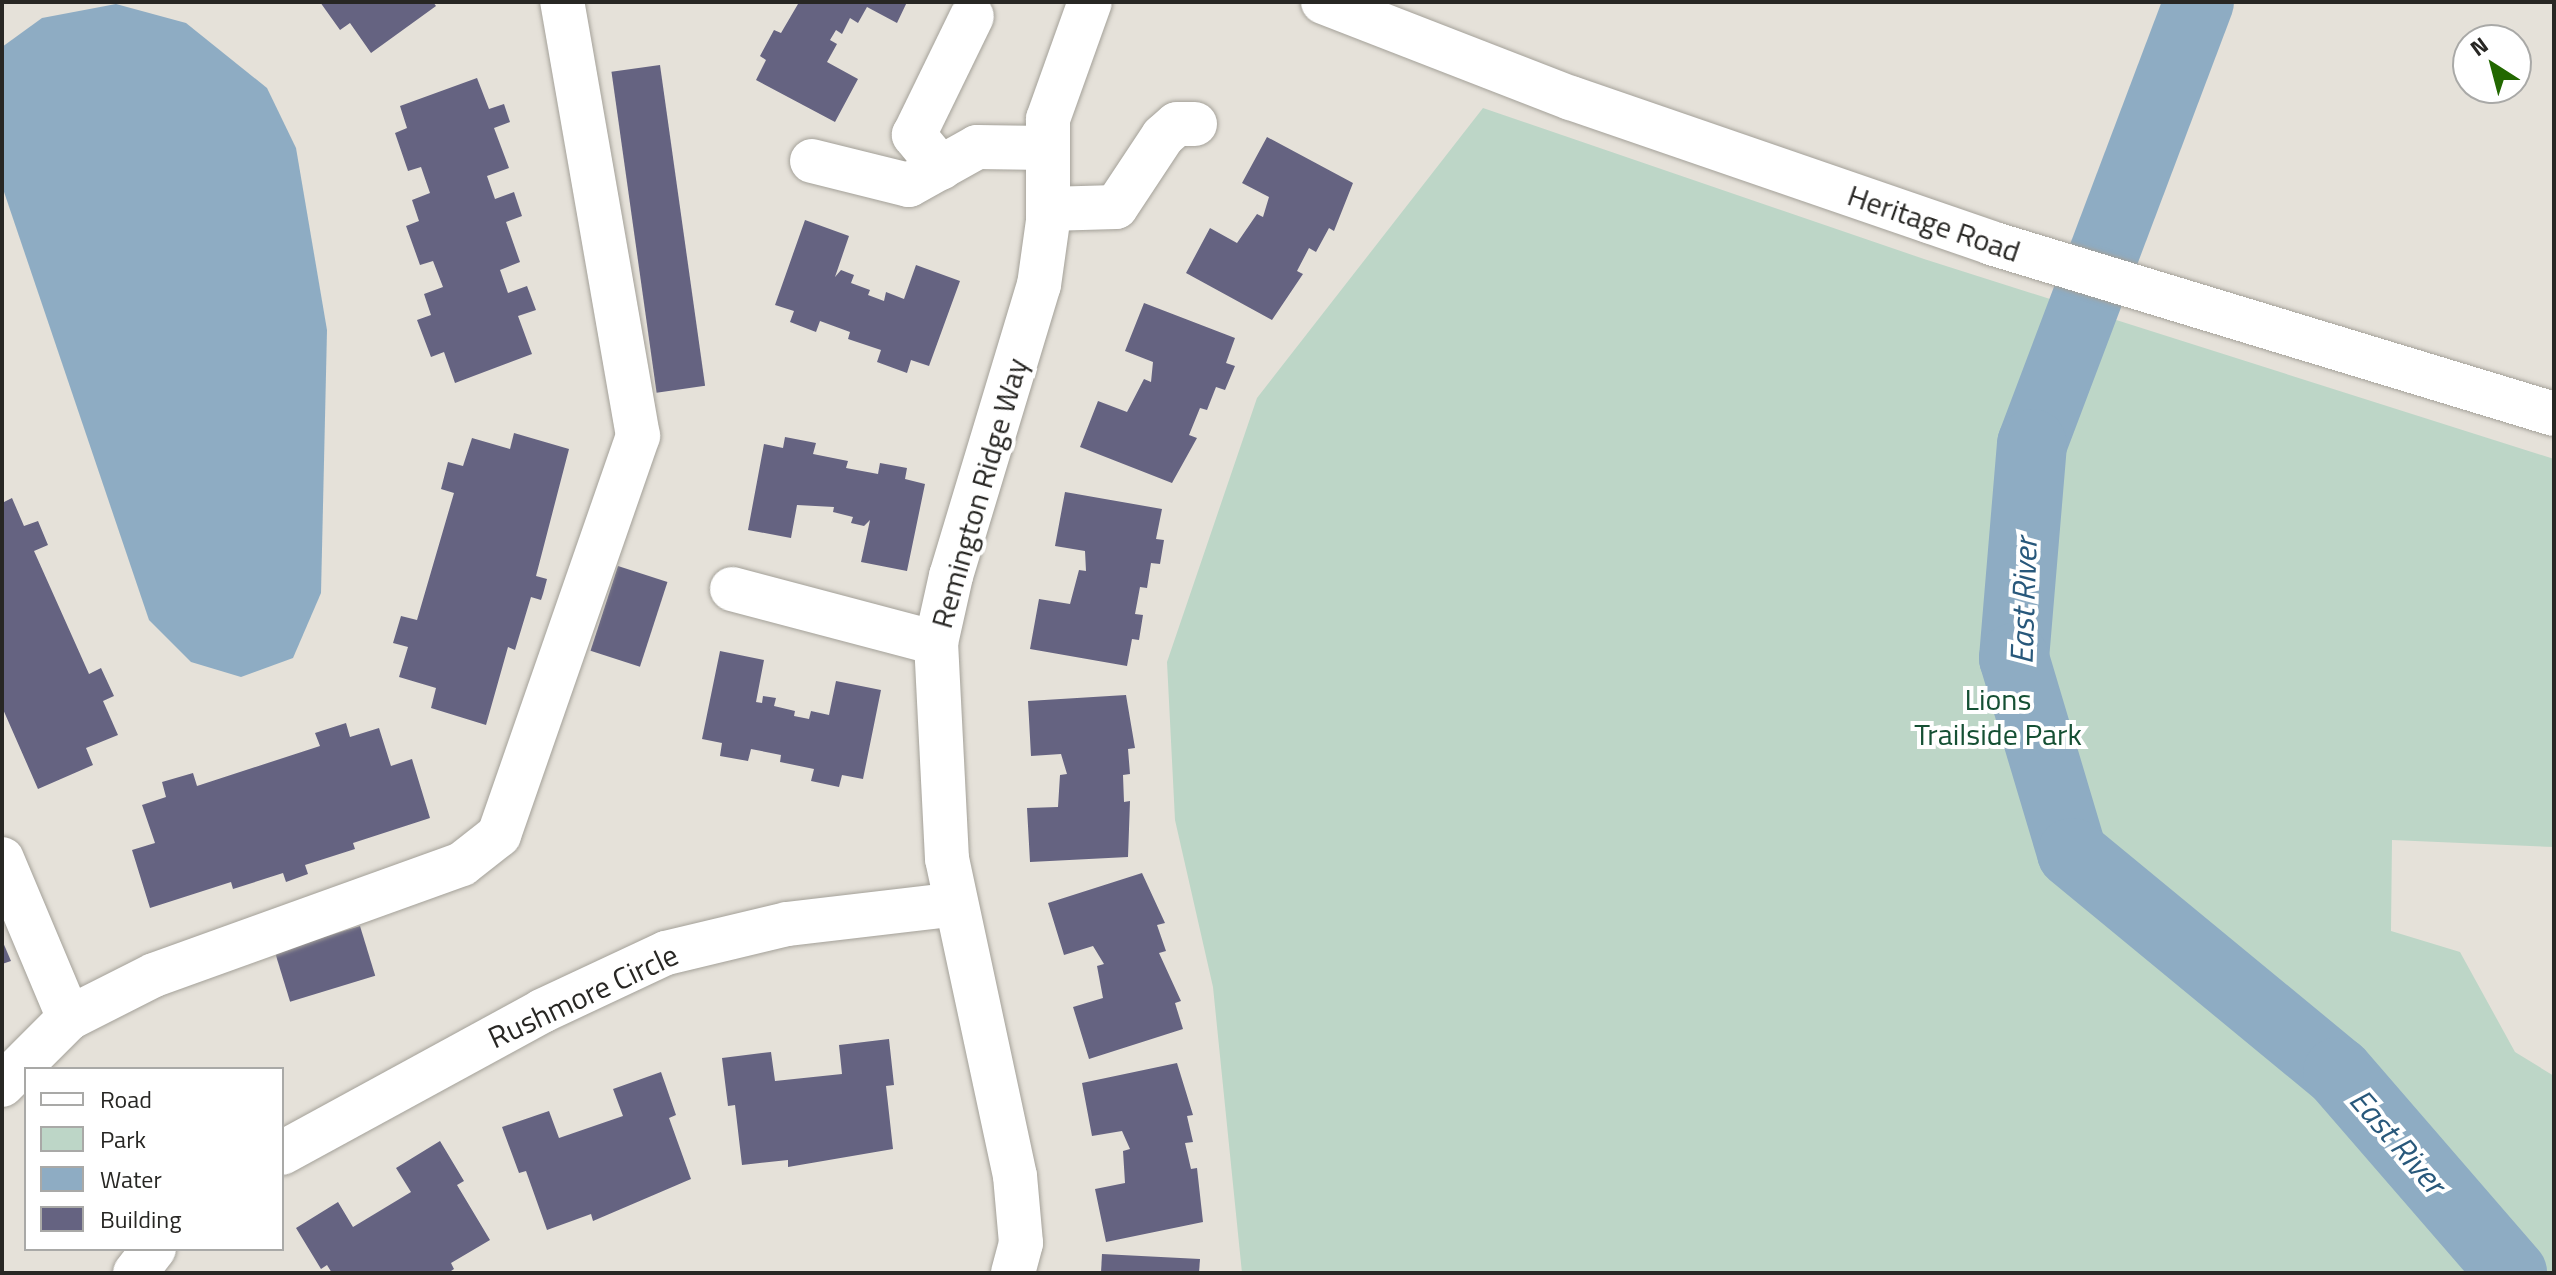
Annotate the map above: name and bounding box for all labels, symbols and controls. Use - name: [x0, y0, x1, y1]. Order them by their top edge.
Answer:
- north arrow: [2452, 24, 2532, 104]
- text: N: [2463, 28, 2495, 64]
- street label: Heritage Road: [1843, 177, 2025, 269]
- street label: Remington Ridge Way: [923, 354, 1035, 632]
- water label: East River: [2002, 537, 2044, 665]
- park label: Lions Trailside Park: [1914, 681, 2082, 752]
- street label: Rushmore Circle: [482, 936, 684, 1056]
- legend: [24, 1067, 284, 1251]
- text: Road: [100, 1081, 152, 1117]
- water label: East River: [2342, 1081, 2454, 1201]
- text: Park: [100, 1121, 146, 1157]
- text: Water: [100, 1161, 162, 1197]
- text: Building: [100, 1201, 182, 1237]

